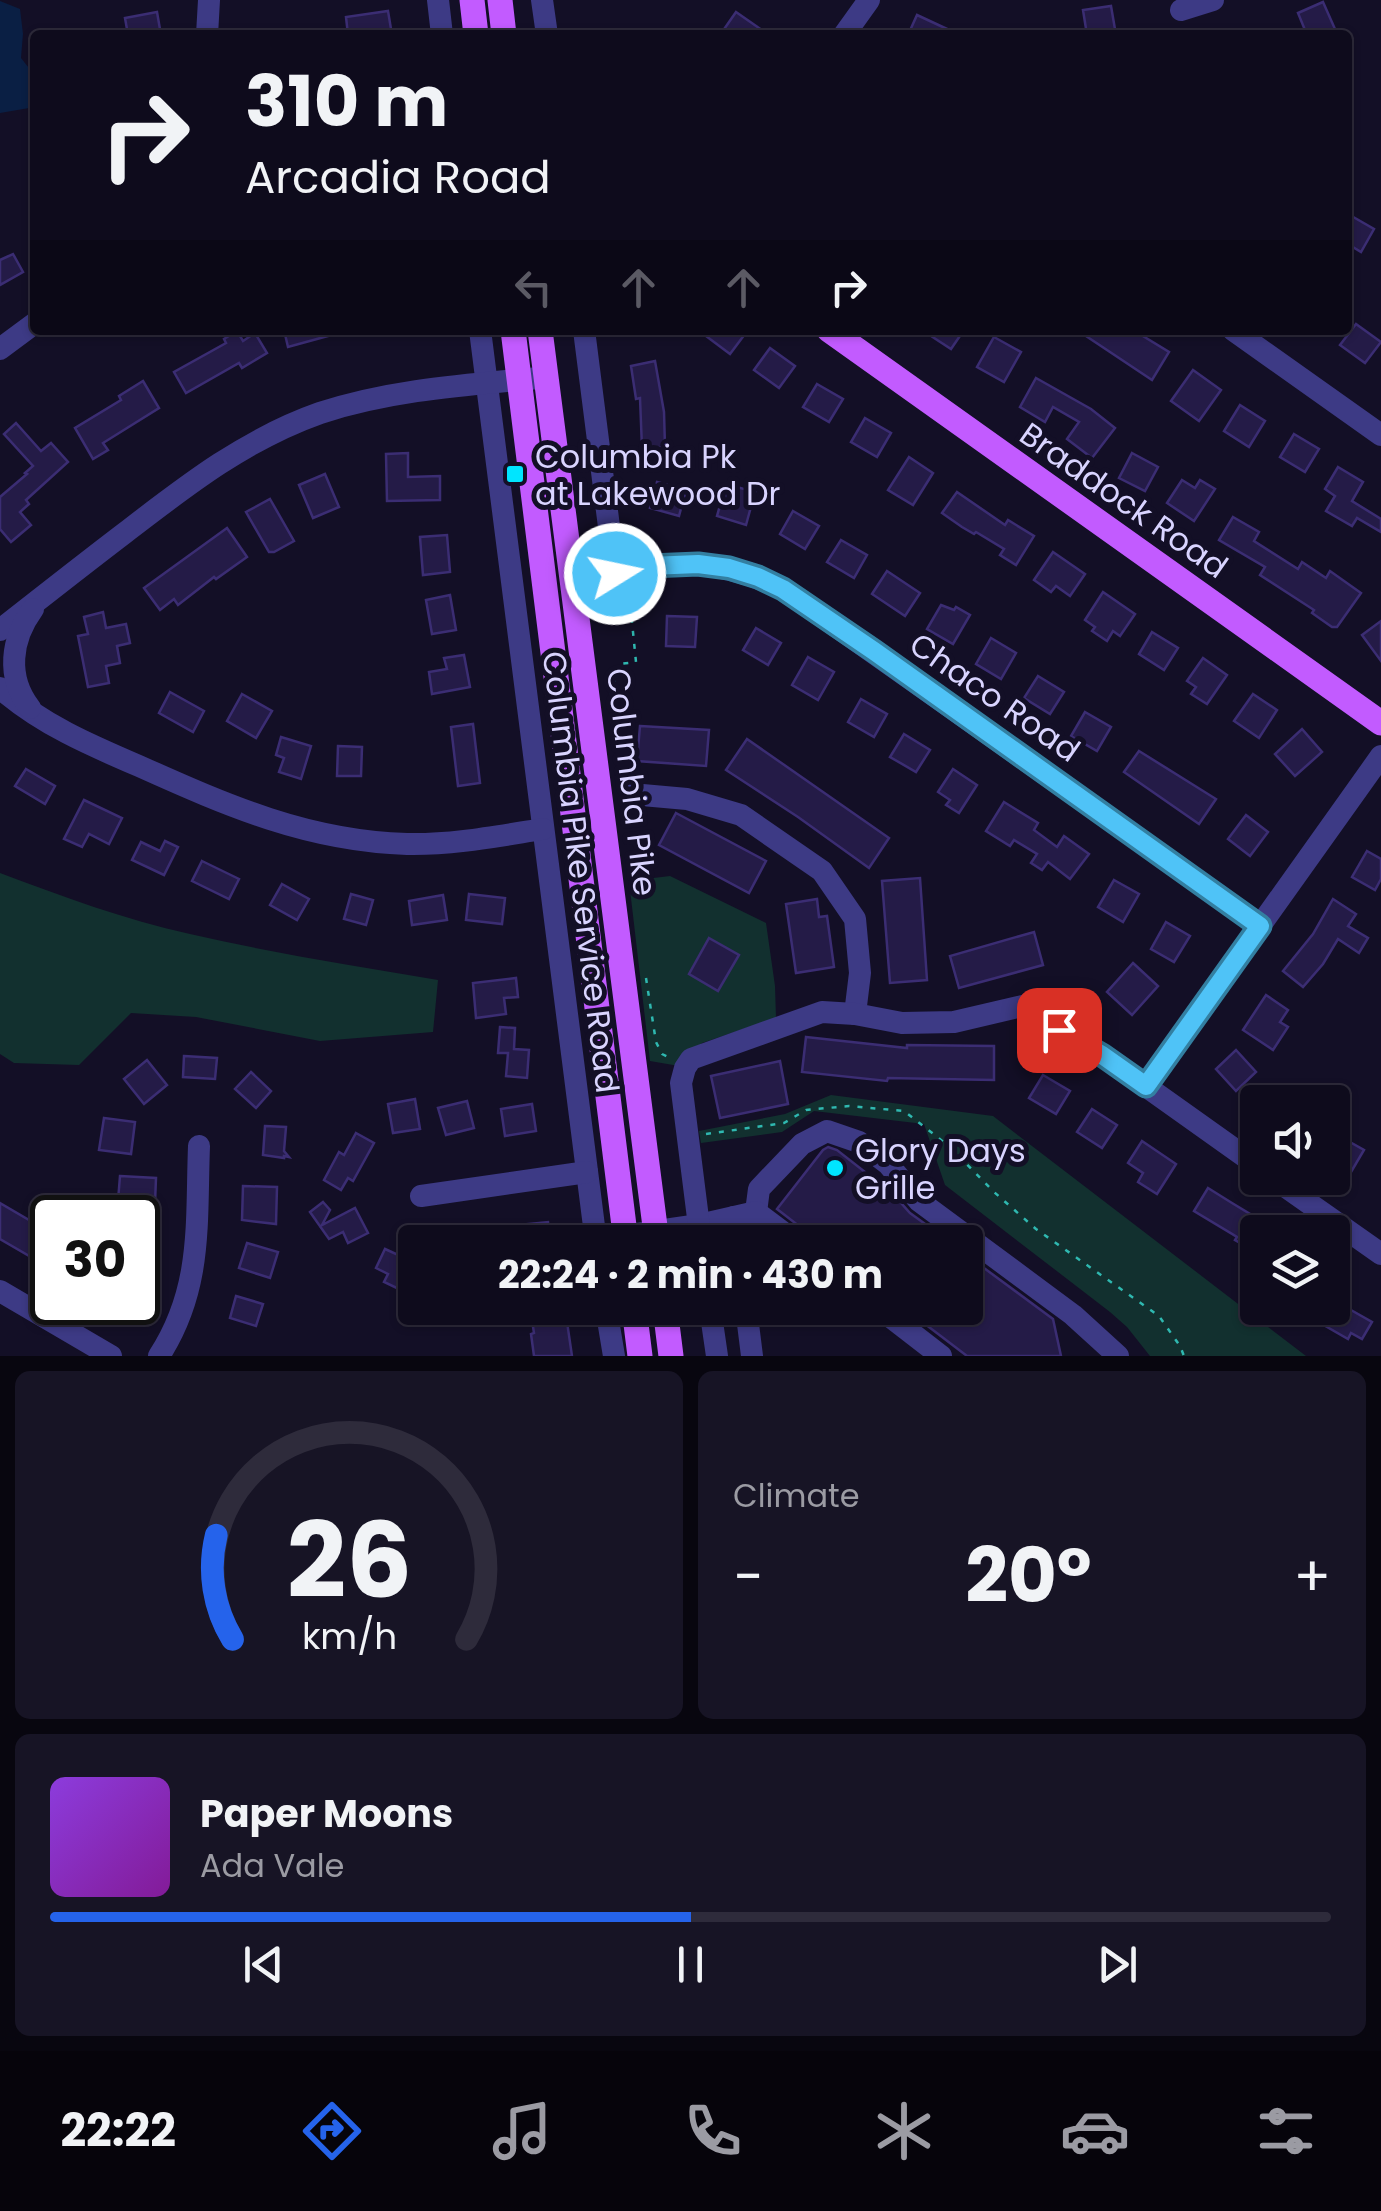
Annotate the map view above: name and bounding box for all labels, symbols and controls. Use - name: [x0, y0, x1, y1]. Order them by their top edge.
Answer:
- text: 310 m: [245, 52, 448, 151]
- icon: right: [80, 70, 210, 200]
- text: Arcadia Road: [245, 146, 551, 209]
- icon: left: [506, 260, 561, 315]
- icon: ahead: [611, 260, 666, 315]
- icon: ahead: [716, 260, 771, 315]
- icon: right: [821, 260, 876, 315]
- street label: Braddock Road: [1011, 411, 1237, 589]
- place label: Columbia Pk at Lakewood Dr: [535, 434, 781, 516]
- marker: Columbia Pk at Lakewood Dr: [504, 463, 526, 485]
- position arrow: [563, 522, 667, 626]
- street label: Chaco Road: [901, 622, 1089, 772]
- street label: Columbia Pike Service Road: [532, 648, 630, 1096]
- street label: Columbia Pike: [596, 666, 668, 898]
- pin: [1017, 988, 1102, 1073]
- icon: arrive: [1032, 1003, 1087, 1058]
- map controls: [1240, 1085, 1350, 1325]
- button: sound: [1240, 1085, 1350, 1195]
- place label: Glory Days Grille: [855, 1128, 1026, 1210]
- marker: Glory Days Grille: [824, 1157, 846, 1179]
- speed limit sign: 30: [30, 1195, 160, 1325]
- button: layers: [1240, 1215, 1350, 1325]
- text: 22:24 · 2 min · 430 m: [498, 1248, 883, 1301]
- text: Climate: [733, 1473, 860, 1518]
- text: 26: [286, 1488, 412, 1633]
- text: 20°: [965, 1523, 1092, 1628]
- text: −: [733, 1538, 763, 1615]
- text: +: [1293, 1538, 1331, 1615]
- text: km/h: [301, 1611, 397, 1662]
- text: Paper Moons: [200, 1787, 453, 1840]
- text: Ada Vale: [200, 1843, 344, 1888]
- icon: previous: [236, 1937, 291, 1992]
- icon: pause: [663, 1937, 718, 1992]
- icon: next: [1090, 1937, 1145, 1992]
- icon: directions: [297, 2096, 367, 2166]
- icon: music: [487, 2096, 557, 2166]
- icon: phone: [678, 2096, 748, 2166]
- icon: climate: [869, 2096, 939, 2166]
- icon: car: [1060, 2096, 1130, 2166]
- icon: filters: [1251, 2096, 1321, 2166]
- text: 22:22: [60, 2099, 176, 2162]

